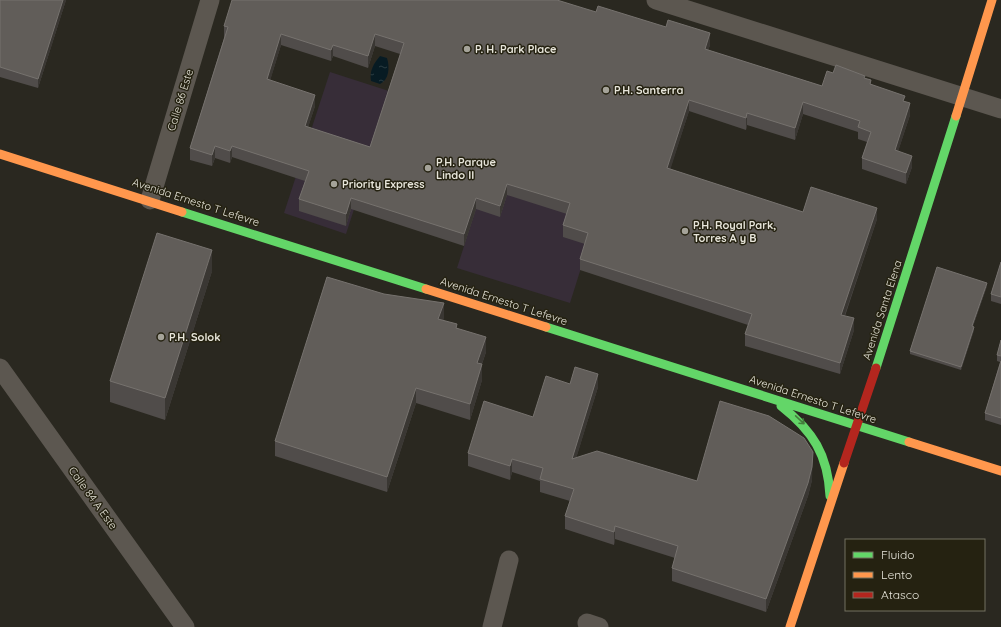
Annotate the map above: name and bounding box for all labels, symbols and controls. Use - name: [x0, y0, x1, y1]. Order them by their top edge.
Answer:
- place label: P. H. Park Place: [475, 42, 557, 56]
- marker: P. H. Park Place: [462, 44, 472, 54]
- street label: Calle 86 Este: [164, 67, 196, 133]
- place label: P.H. Santerra: [614, 83, 683, 97]
- marker: P.H. Santerra: [601, 85, 611, 95]
- place label: P.H. Parque Lindo II: [436, 155, 496, 182]
- marker: P.H. Parque Lindo II: [423, 163, 433, 173]
- street label: Avenida Ernesto T Lefevre: [131, 175, 261, 229]
- place label: Priority Express: [342, 177, 424, 191]
- marker: Priority Express: [329, 179, 339, 189]
- place label: P.H. Royal Park, Torres A y B: [693, 218, 776, 245]
- marker: P.H. Royal Park, Torres A y B: [680, 226, 690, 236]
- street label: Avenida Santa Elena: [859, 258, 905, 362]
- street label: Avenida Ernesto T Lefevre: [439, 274, 569, 328]
- place label: P.H. Solok: [169, 330, 220, 344]
- marker: P.H. Solok: [156, 332, 166, 342]
- street label: Avenida Ernesto T Lefevre: [748, 372, 878, 426]
- one-way arrow: [795, 415, 805, 425]
- street label: Calle 84 A Este: [66, 464, 120, 532]
- legend: [845, 539, 985, 611]
- text: Fluido: [881, 547, 914, 562]
- text: Lento: [881, 567, 912, 582]
- text: Atasco: [881, 587, 919, 602]

